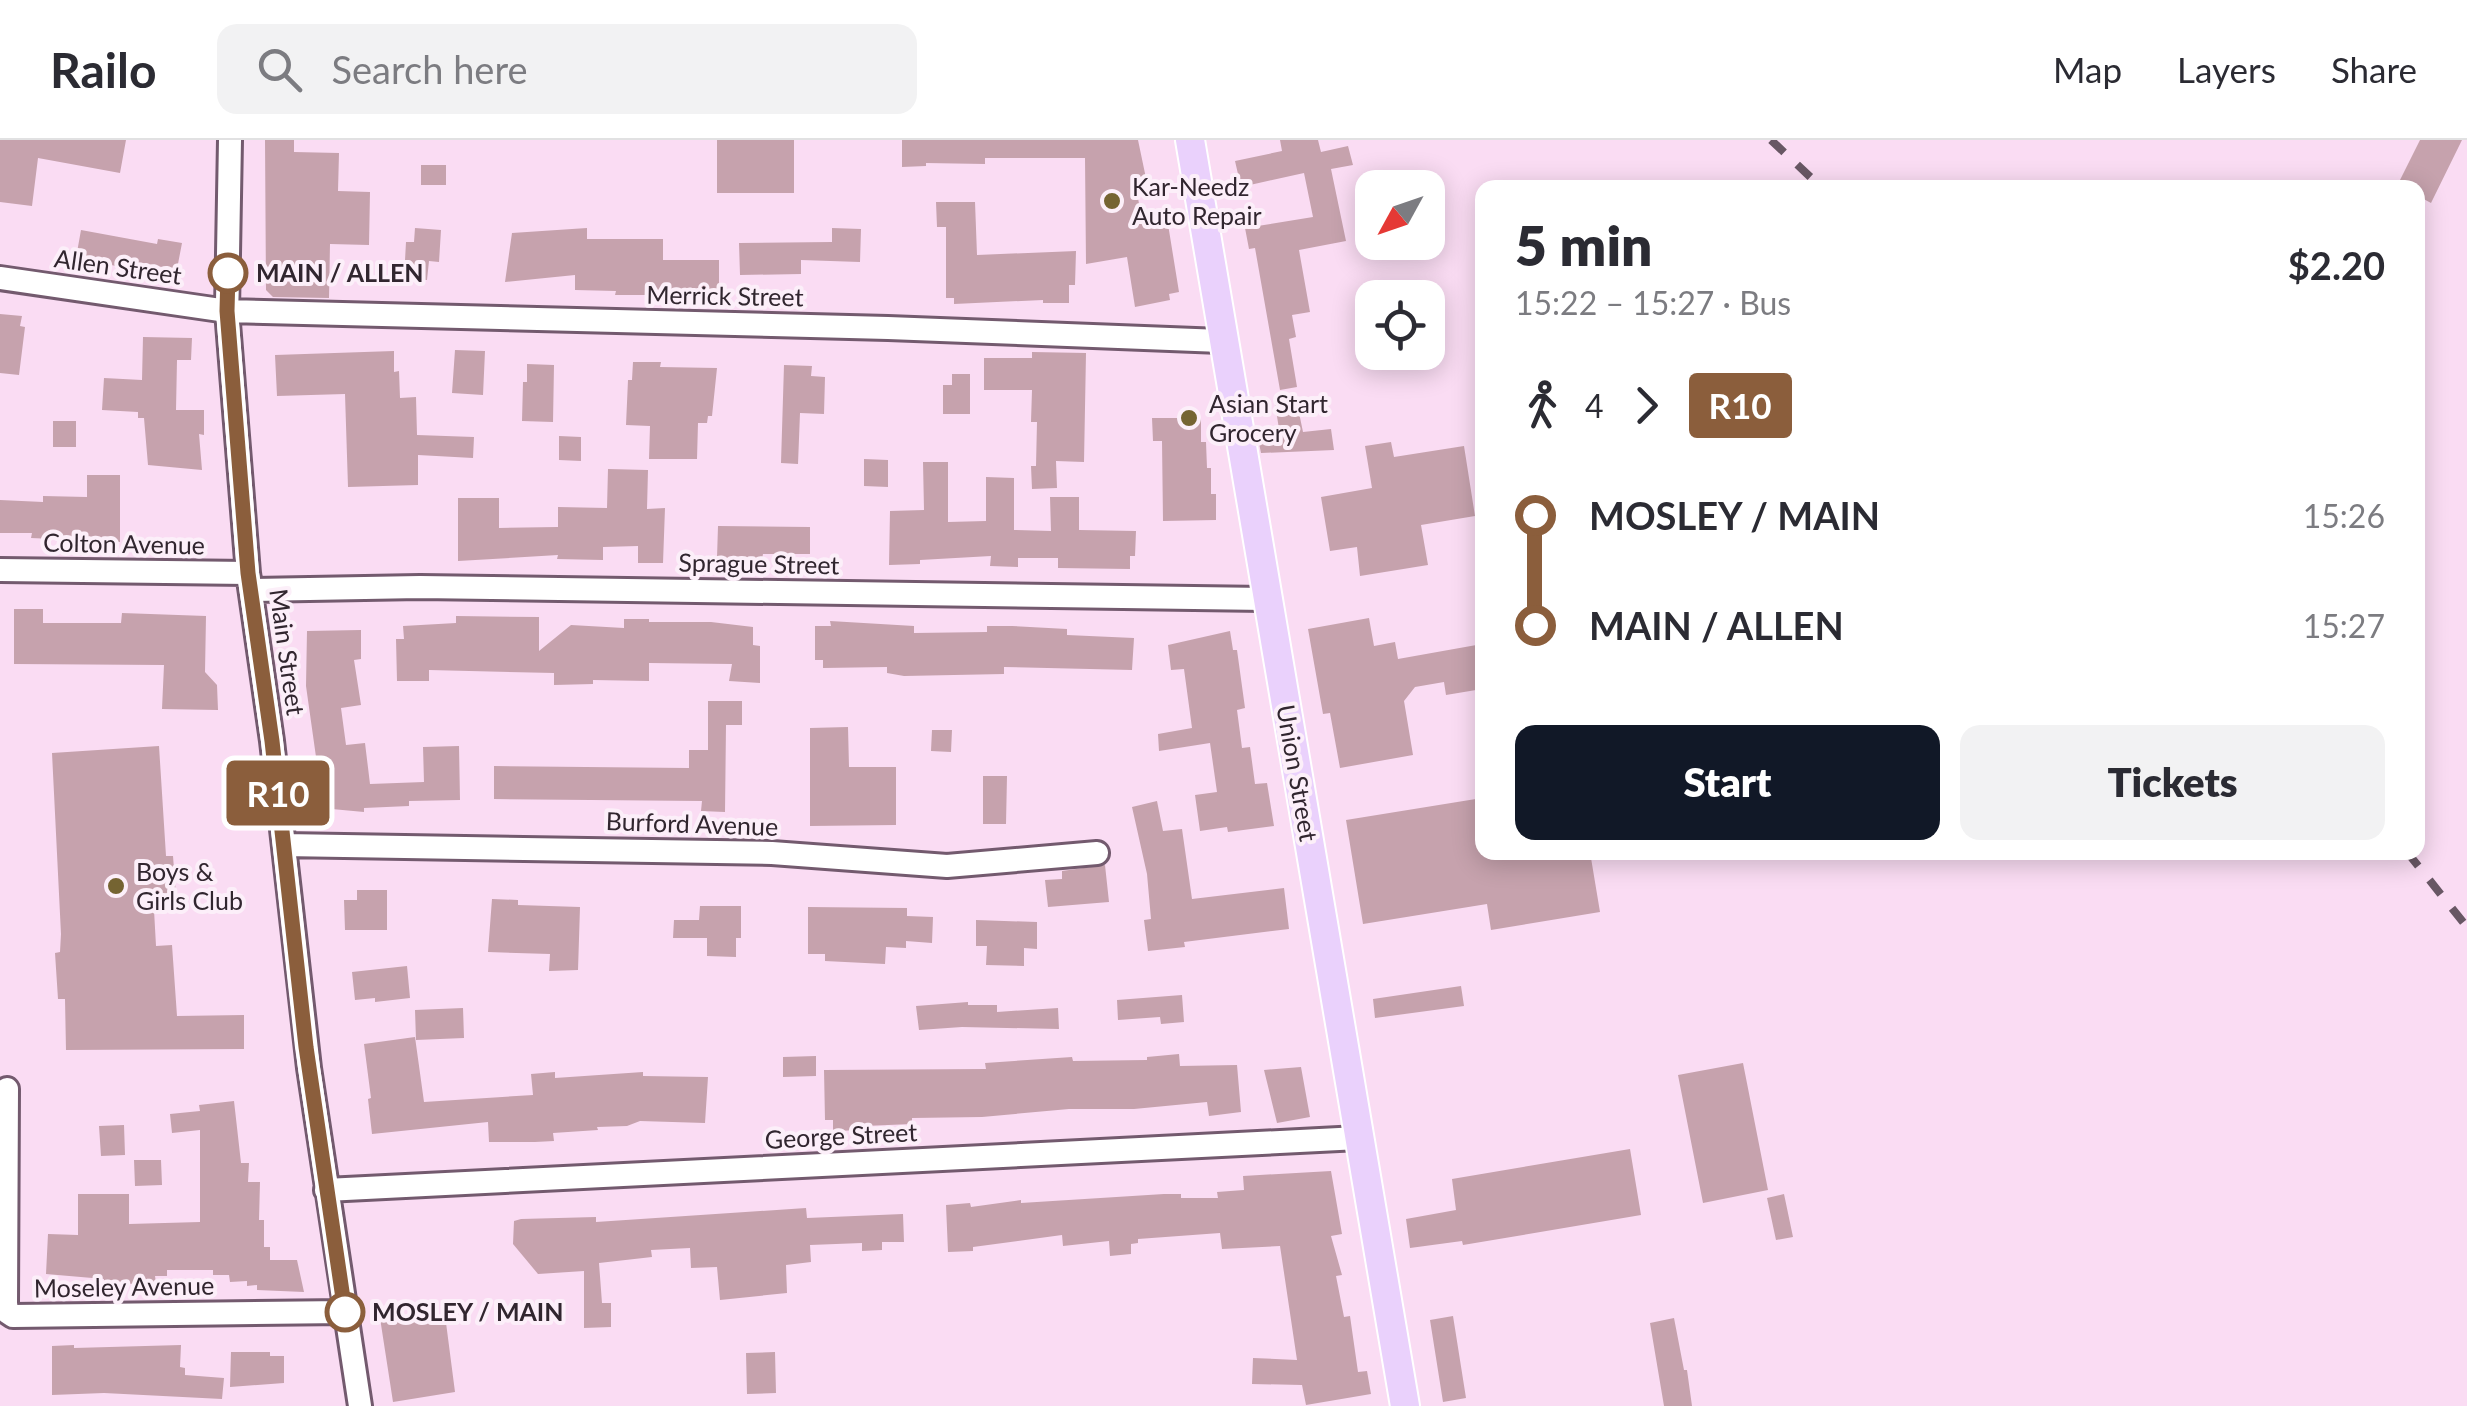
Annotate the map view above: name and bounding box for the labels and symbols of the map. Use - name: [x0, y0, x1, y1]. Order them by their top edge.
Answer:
- north arrow: [1355, 170, 1445, 260]
- place label: Kar-Needz Auto Repair: [1132, 171, 1262, 230]
- marker: Kar-Needz Auto Repair: [1101, 190, 1123, 212]
- street label: Allen Street: [53, 242, 184, 290]
- marker: MAIN / ALLEN: [209, 254, 247, 292]
- place label: MAIN / ALLEN: [256, 257, 424, 287]
- street label: Merrick Street: [646, 279, 804, 311]
- place label: Asian Start Grocery: [1209, 388, 1328, 447]
- marker: Asian Start Grocery: [1178, 407, 1200, 429]
- street label: Colton Avenue: [43, 527, 205, 559]
- street label: Sprague Street: [678, 547, 840, 579]
- street label: Main Street: [264, 587, 312, 717]
- street label: Union Street: [1271, 702, 1325, 844]
- line badge: R10: [220, 760, 336, 826]
- street label: Burford Avenue: [605, 805, 779, 841]
- place label: Boys & Girls Club: [136, 856, 243, 915]
- marker: Boys & Girls Club: [105, 875, 127, 897]
- street label: George Street: [764, 1116, 918, 1154]
- street label: Moseley Avenue: [34, 1269, 214, 1303]
- marker: MOSLEY / MAIN: [326, 1293, 364, 1331]
- place label: MOSLEY / MAIN: [372, 1296, 564, 1326]

